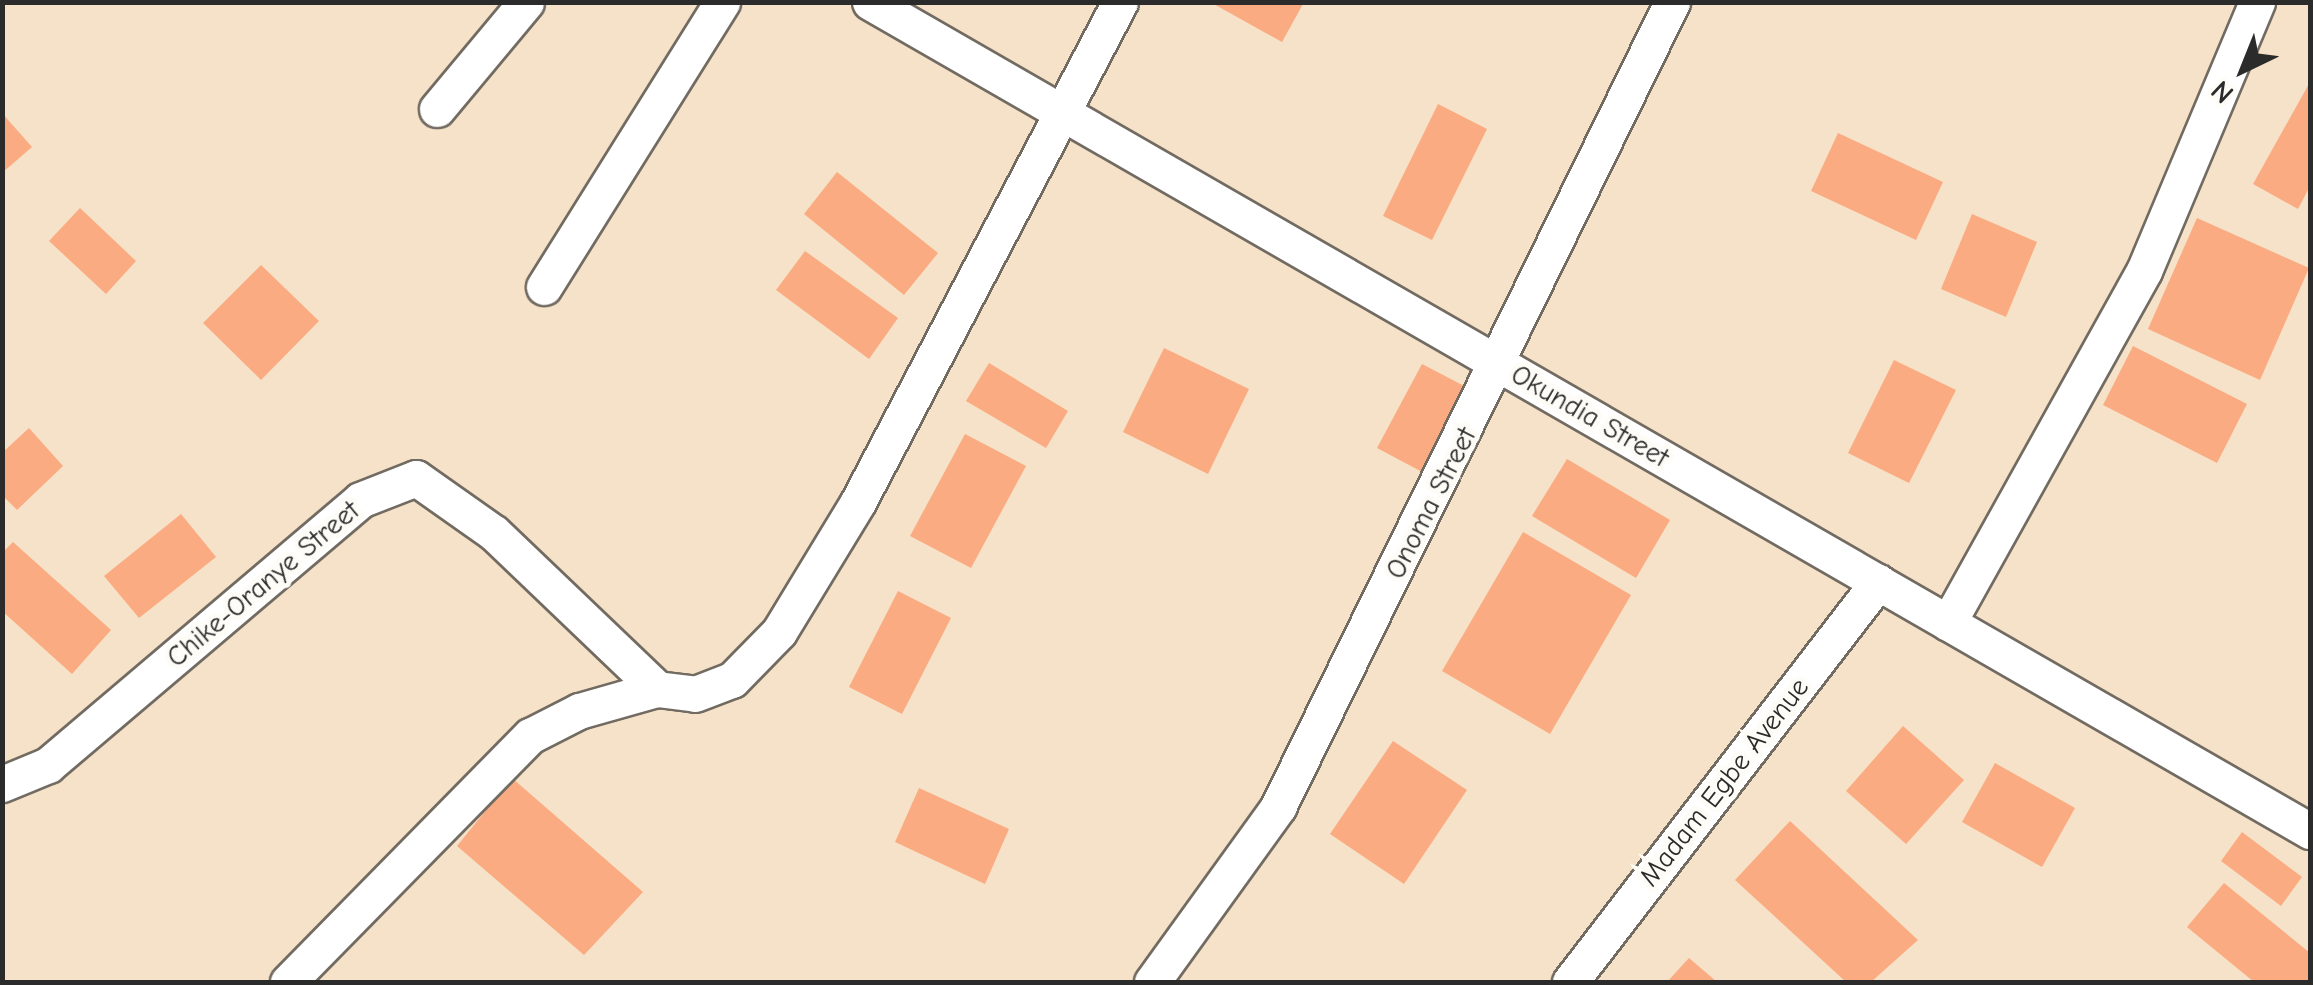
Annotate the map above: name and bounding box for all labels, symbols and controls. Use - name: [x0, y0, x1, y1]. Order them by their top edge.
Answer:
- north arrow: [2193, 20, 2293, 120]
- text: N: [2205, 74, 2240, 110]
- street label: Okundia Street: [1505, 357, 1675, 475]
- street label: Onoma Street: [1378, 422, 1484, 584]
- street label: Chike-Oranye Street: [160, 494, 366, 674]
- street label: Madam Egbe Avenue: [1632, 671, 1816, 893]

